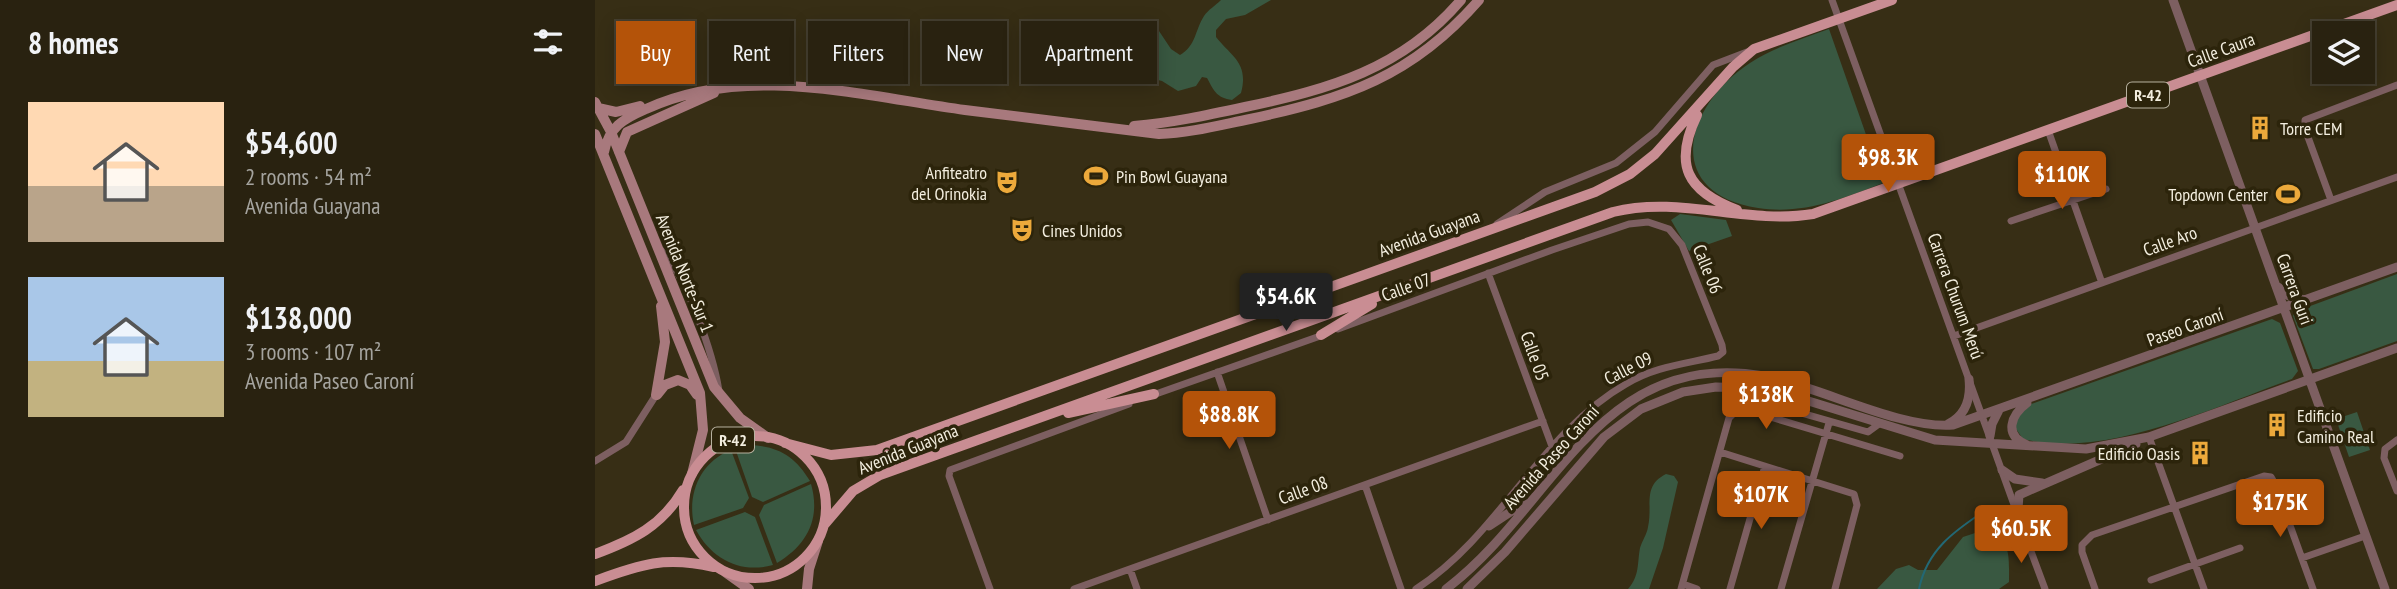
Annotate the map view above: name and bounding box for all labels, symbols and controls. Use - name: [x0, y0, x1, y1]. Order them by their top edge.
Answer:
- chip: Buy: [616, 21, 695, 84]
- chip: Rent: [709, 21, 794, 84]
- chip: Filters: [808, 21, 908, 84]
- chip: New: [922, 21, 1007, 84]
- chip: Apartment: [1021, 21, 1157, 84]
- map controls: [2312, 21, 2375, 84]
- button: layers: [2312, 21, 2375, 84]
- text: 8 homes: [28, 23, 119, 62]
- icon: filters: [529, 23, 567, 61]
- street label: Calle Caura: [2184, 27, 2258, 73]
- road number: R-42: [2127, 82, 2169, 108]
- building icon: Torre CEM: [2246, 114, 2274, 142]
- place label: Torre CEM: [2280, 117, 2343, 140]
- text: $54,600: [245, 123, 338, 162]
- icon: home: [84, 130, 168, 214]
- pin: $98.3K: [1831, 134, 1945, 194]
- text: $98.3K: [1858, 142, 1918, 171]
- pin: $110K: [2013, 152, 2111, 211]
- text: $110K: [2034, 159, 2090, 188]
- place label: Anfiteatro del Orinokia: [911, 161, 987, 205]
- text: 2 rooms · 54 m²: [245, 162, 372, 191]
- sports icon: Pin Bowl Guayana: [1082, 162, 1110, 190]
- place label: Pin Bowl Guayana: [1116, 165, 1227, 188]
- theatre icon: Anfiteatro del Orinokia: [993, 168, 1021, 196]
- sports icon: Topdown Center: [2274, 180, 2302, 208]
- place label: Topdown Center: [2168, 183, 2268, 206]
- text: Avenida Guayana: [245, 191, 380, 220]
- street label: Avenida Guayana: [1375, 204, 1483, 262]
- street label: Avenida Norte-Sur 1: [651, 210, 719, 336]
- theatre icon: Cines Unidos: [1008, 216, 1036, 244]
- place label: Cines Unidos: [1042, 219, 1122, 242]
- street label: Calle Aro: [2140, 221, 2200, 261]
- street label: Carrera Churum Merú: [1923, 230, 1989, 362]
- street label: Calle 06: [1688, 241, 1728, 297]
- street label: Carrera Guri: [2272, 250, 2318, 328]
- street label: Calle 07: [1378, 267, 1434, 307]
- pin: $54.6K: [1229, 274, 1343, 333]
- text: $54.6K: [1256, 281, 1316, 310]
- text: $138,000: [245, 298, 352, 337]
- street label: Paseo Caroní: [2144, 303, 2226, 351]
- icon: home: [84, 305, 168, 389]
- street label: Calle 05: [1515, 328, 1555, 384]
- text: 3 rooms · 107 m²: [245, 337, 381, 366]
- street label: Calle 09: [1600, 346, 1656, 390]
- text: Avenida Paseo Caroní: [245, 366, 414, 395]
- pin: $138K: [1717, 372, 1815, 431]
- text: $138K: [1738, 379, 1794, 408]
- pin: $88.8K: [1172, 392, 1286, 451]
- text: $88.8K: [1199, 399, 1259, 428]
- street label: Avenida Paseo Caroní: [1498, 400, 1604, 514]
- place label: Edificio Camino Real: [2297, 404, 2375, 448]
- building icon: Edificio Camino Real: [2263, 411, 2291, 439]
- street label: Avenida Guayana: [855, 418, 961, 480]
- road number: R-42: [712, 428, 754, 452]
- building icon: Edificio Oasis: [2186, 439, 2214, 467]
- place label: Edificio Oasis: [2098, 442, 2180, 465]
- street label: Calle 08: [1275, 470, 1331, 510]
- pin: $107K: [1712, 472, 1810, 531]
- text: $107K: [1733, 479, 1789, 508]
- pin: $175K: [2231, 480, 2329, 539]
- text: $175K: [2252, 487, 2308, 516]
- pin: $60.5K: [1964, 505, 2078, 565]
- text: $60.5K: [1991, 513, 2051, 542]

